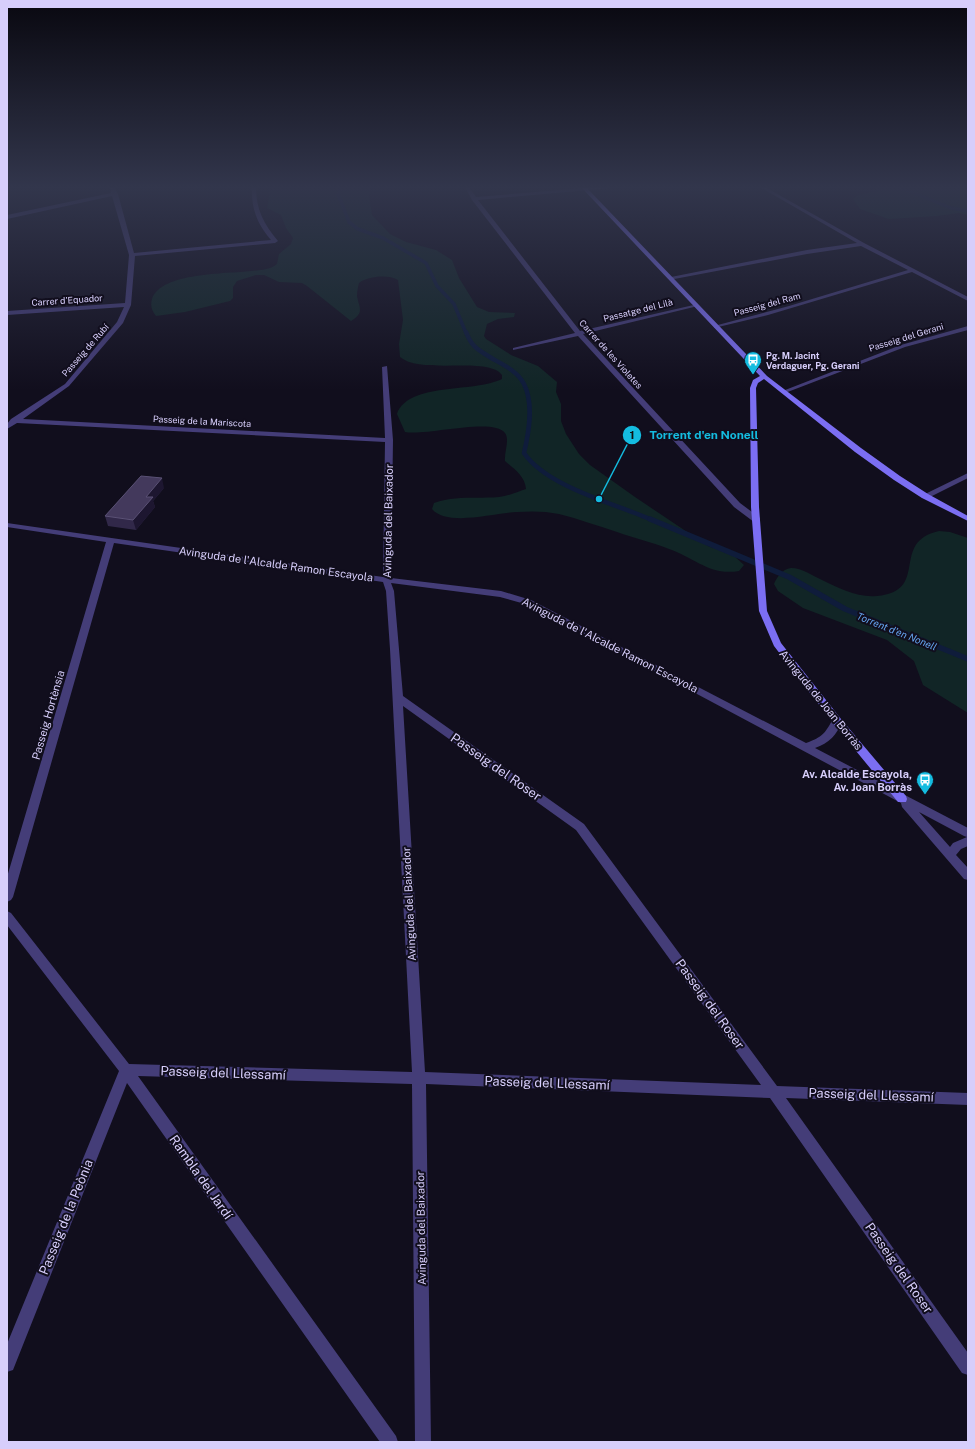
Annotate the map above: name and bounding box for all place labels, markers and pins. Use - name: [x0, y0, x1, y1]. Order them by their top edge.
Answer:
- bus stop icon: Pg. M. Jacint Verdaguer, Pg. Gerani: [743, 350, 763, 375]
- place label: Pg. M. Jacint Verdaguer, Pg. Gerani: [766, 350, 859, 371]
- callout: Torrent d'en Nonell: [622, 423, 767, 447]
- place label: Av. Alcalde Escayola, Av. Joan Borràs: [802, 768, 912, 793]
- bus stop icon: Av. Alcalde Escayola, Av. Joan Borràs: [915, 770, 935, 795]

